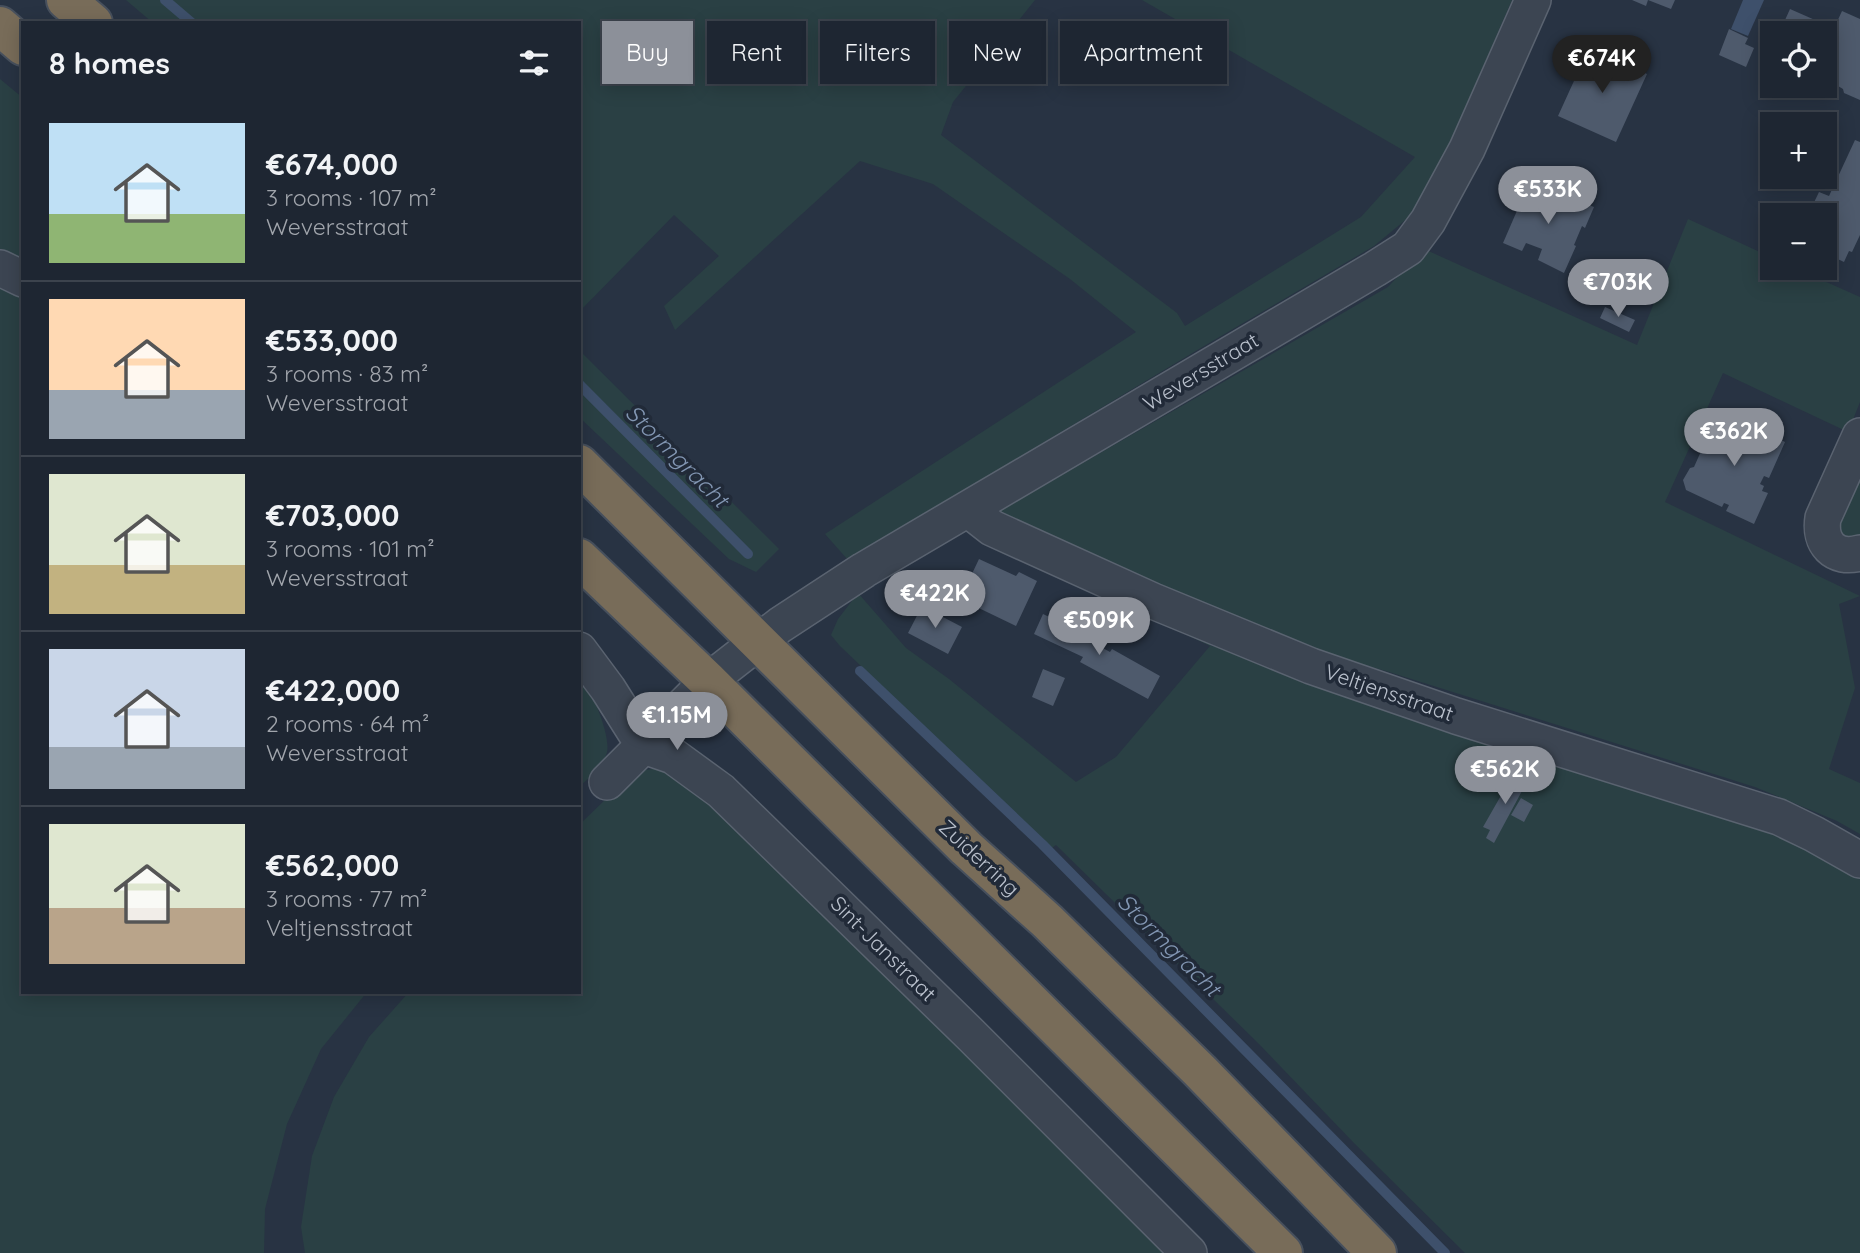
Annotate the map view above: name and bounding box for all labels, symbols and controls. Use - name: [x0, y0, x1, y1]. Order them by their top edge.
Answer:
- chip: Buy: [602, 21, 693, 84]
- chip: Rent: [707, 21, 806, 84]
- chip: Filters: [820, 21, 935, 84]
- chip: New: [949, 21, 1046, 84]
- chip: Apartment: [1060, 21, 1227, 84]
- map controls: [1760, 21, 1837, 280]
- button: locate: [1760, 21, 1837, 98]
- pin: €674K: [1553, 36, 1651, 95]
- text: €674K: [1568, 43, 1636, 72]
- text: 8 homes: [49, 44, 170, 82]
- icon: filters: [515, 44, 553, 82]
- button: +: [1760, 112, 1837, 189]
- text: €674,000: [266, 145, 398, 183]
- icon: home: [105, 151, 189, 235]
- pin: €533K: [1499, 166, 1597, 226]
- text: €533K: [1514, 174, 1582, 203]
- text: 3 rooms · 107 m²: [266, 183, 437, 212]
- button: −: [1760, 203, 1837, 280]
- text: Weversstraat: [266, 212, 409, 241]
- pin: €703K: [1569, 260, 1667, 319]
- text: €703K: [1584, 267, 1652, 296]
- text: €533,000: [266, 321, 398, 359]
- street label: Weversstraat: [1138, 326, 1263, 416]
- icon: home: [105, 327, 189, 411]
- text: 3 rooms · 83 m²: [266, 359, 428, 388]
- text: Weversstraat: [266, 388, 409, 417]
- water label: Stormgracht: [620, 398, 737, 515]
- pin: €362K: [1685, 408, 1783, 468]
- text: €362K: [1700, 416, 1768, 445]
- text: €703,000: [266, 496, 399, 534]
- icon: home: [105, 502, 189, 586]
- text: 3 rooms · 101 m²: [266, 534, 435, 563]
- text: Weversstraat: [266, 563, 409, 592]
- pin: €422K: [886, 570, 984, 630]
- text: €422K: [900, 578, 970, 607]
- pin: €509K: [1050, 598, 1148, 657]
- text: €509K: [1064, 605, 1134, 634]
- street label: Veltjensstraat: [1322, 658, 1457, 726]
- text: €422,000: [266, 671, 400, 709]
- icon: home: [105, 677, 189, 761]
- pin: €1.15M: [620, 692, 734, 752]
- text: €1.15M: [643, 700, 711, 729]
- text: 2 rooms · 64 m²: [266, 709, 429, 738]
- text: Weversstraat: [266, 738, 409, 767]
- pin: €562K: [1456, 746, 1554, 806]
- text: €562K: [1471, 754, 1539, 783]
- street label: Zuiderring: [934, 814, 1025, 901]
- text: €562,000: [266, 846, 399, 884]
- icon: home: [105, 852, 189, 936]
- text: 3 rooms · 77 m²: [266, 884, 427, 913]
- water label: Stormgracht: [1112, 887, 1229, 1004]
- street label: Sint-Janstraat: [826, 890, 942, 1006]
- text: Veltjensstraat: [266, 913, 413, 942]

